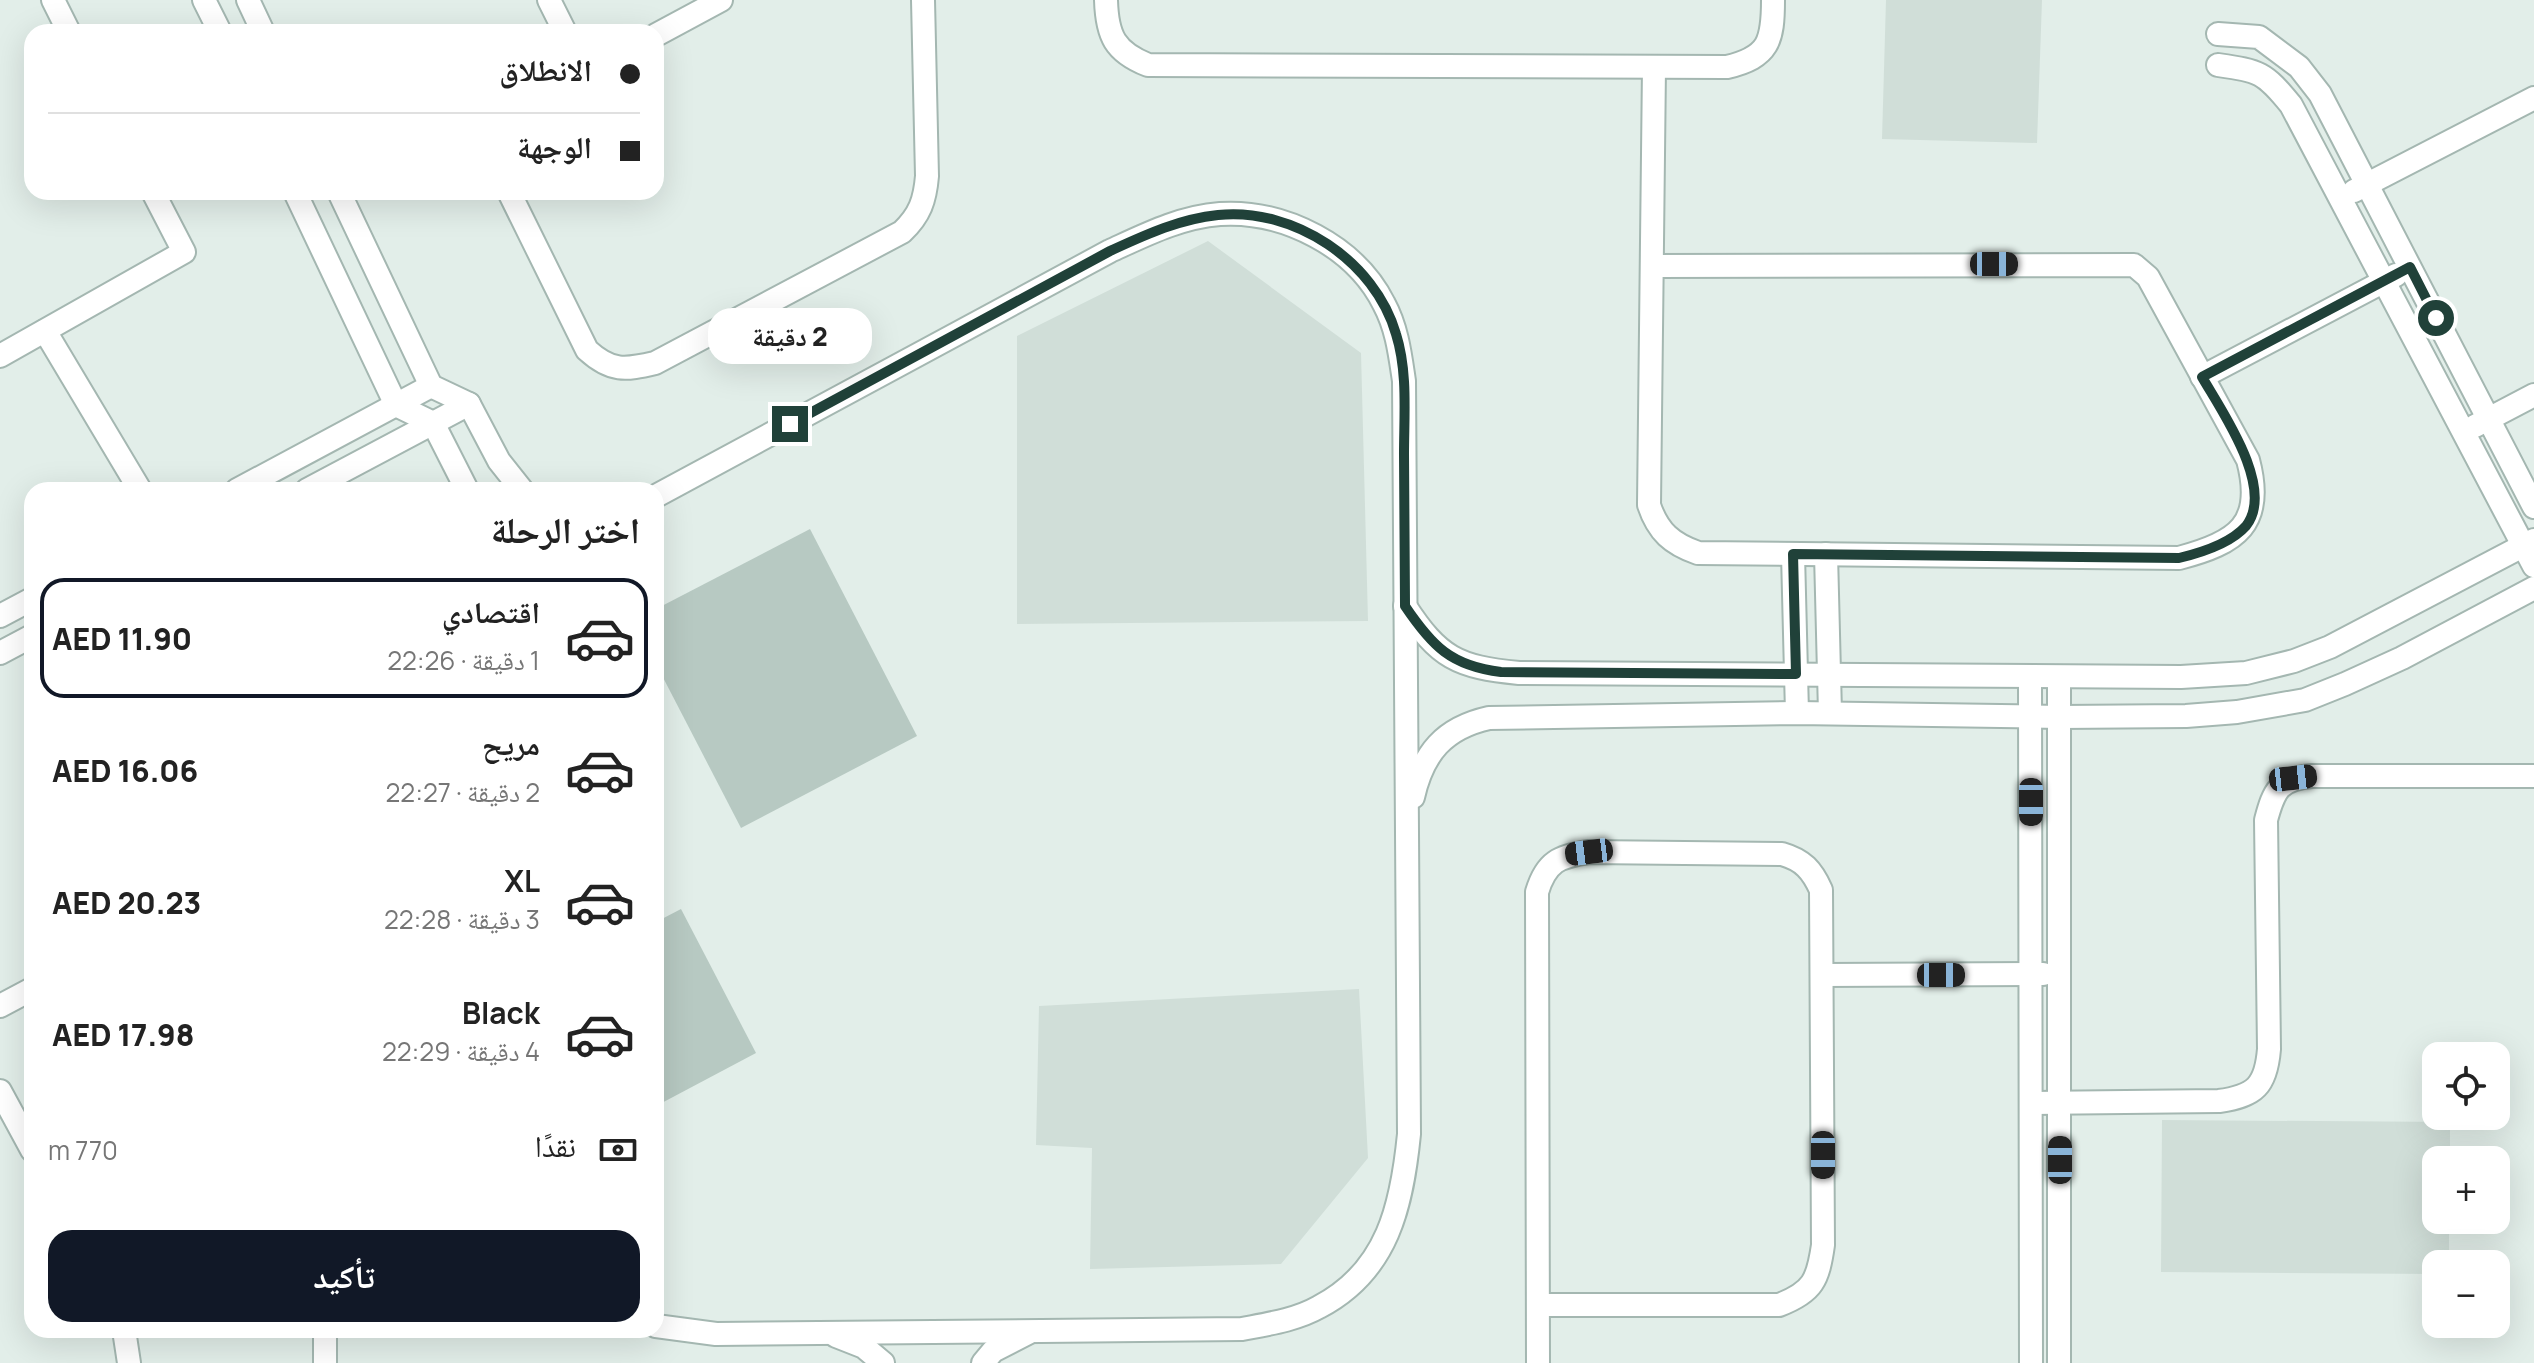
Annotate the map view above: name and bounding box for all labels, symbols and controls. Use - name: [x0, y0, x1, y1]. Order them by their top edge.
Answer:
- text: الانطلاق: [499, 49, 592, 90]
- text: الوجهة: [517, 126, 592, 167]
- car: [1970, 252, 2018, 276]
- route start: [2418, 300, 2454, 336]
- callout: 2 دقيقة: [708, 308, 872, 364]
- text: 2 دقيقة: [752, 318, 828, 354]
- route end: [772, 406, 808, 442]
- text: اختر الرحلة: [491, 505, 640, 554]
- text: اقتصادي: [442, 591, 540, 632]
- icon: car: [564, 602, 636, 674]
- text: AED 11.90: [52, 618, 192, 659]
- text: 1 دقيقة · 22:26: [387, 642, 540, 678]
- text: مريح: [482, 723, 540, 764]
- icon: car: [564, 734, 636, 806]
- text: AED 16.06: [52, 750, 198, 791]
- car: [2268, 764, 2318, 792]
- text: 2 دقيقة · 22:27: [386, 774, 540, 810]
- car: [2019, 778, 2043, 826]
- car: [1564, 837, 1614, 867]
- text: XL: [504, 860, 540, 901]
- icon: car: [564, 866, 636, 938]
- text: AED 20.23: [52, 882, 201, 923]
- text: 3 دقيقة · 22:28: [384, 901, 540, 937]
- car: [1917, 963, 1965, 987]
- text: Black: [462, 992, 540, 1033]
- icon: car: [564, 998, 636, 1070]
- text: AED 17.98: [52, 1014, 194, 1055]
- text: 4 دقيقة · 22:29: [382, 1033, 540, 1069]
- map controls: [2422, 1042, 2510, 1338]
- button: locate: [2422, 1042, 2510, 1130]
- text: نقدًا: [535, 1125, 576, 1166]
- icon: cash: [596, 1128, 640, 1172]
- car: [1811, 1131, 1835, 1179]
- text: 770 m: [48, 1132, 118, 1168]
- car: [2048, 1136, 2072, 1184]
- button: +: [2422, 1146, 2510, 1234]
- button: تأكيد: [48, 1230, 640, 1322]
- button: −: [2422, 1250, 2510, 1338]

